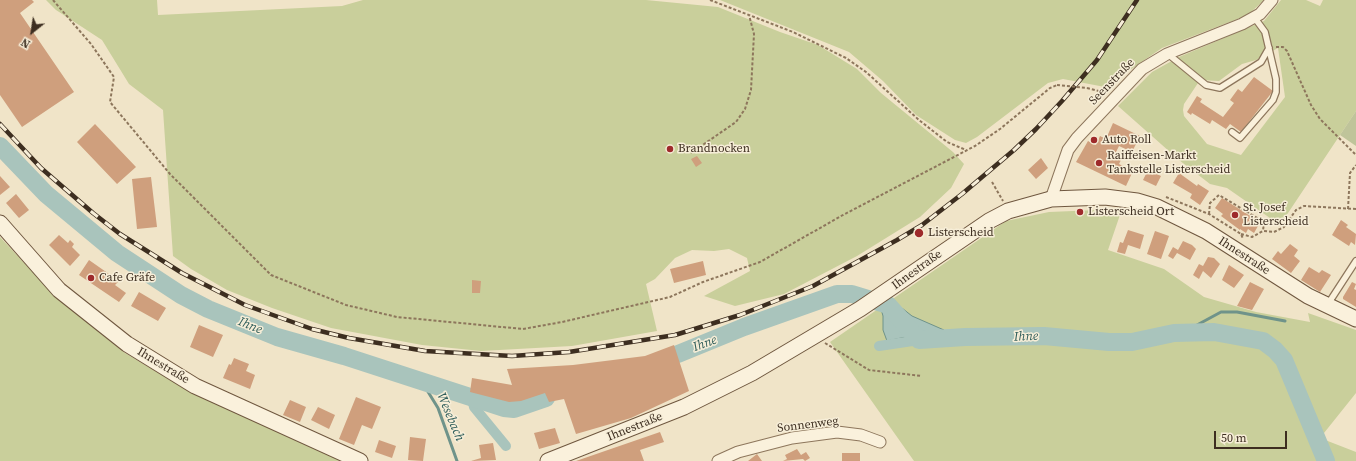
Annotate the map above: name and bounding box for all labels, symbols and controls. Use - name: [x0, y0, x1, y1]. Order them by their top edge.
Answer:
- north arrow: [12, 12, 52, 52]
- text: N: [19, 34, 33, 51]
- street label: Seenstraße: [1086, 56, 1138, 108]
- place label: Auto Roll: [1102, 133, 1151, 147]
- marker: Auto Roll: [1089, 135, 1099, 145]
- place label: Brandnocken: [678, 142, 750, 156]
- marker: Brandnocken: [665, 144, 675, 154]
- place label: Raiffeisen-Markt Tankstelle Listerscheid: [1107, 149, 1230, 177]
- marker: Raiffeisen-Markt Tankstelle Listerscheid: [1094, 158, 1104, 168]
- place label: St. Josef Listerscheid: [1243, 201, 1309, 229]
- place label: Listerscheid Ort: [1088, 205, 1174, 219]
- marker: Listerscheid Ort: [1075, 207, 1085, 217]
- marker: St. Josef Listerscheid: [1230, 210, 1240, 220]
- place label: Listerscheid: [928, 226, 994, 240]
- marker: Listerscheid: [913, 227, 925, 239]
- street label: Ihnestraße: [1216, 234, 1272, 278]
- street label: Ihnestraße: [889, 247, 945, 293]
- place label: Cafe Gräfe: [99, 271, 155, 285]
- marker: Cafe Gräfe: [86, 273, 96, 283]
- water label: Ihne: [236, 314, 264, 338]
- water label: Ihne: [1014, 329, 1038, 345]
- water label: Ihne: [691, 333, 719, 355]
- street label: Ihnestraße: [134, 345, 192, 387]
- water label: Wesebach: [433, 390, 467, 444]
- street label: Ihnestraße: [605, 409, 665, 445]
- street label: Sonnenweg: [777, 414, 839, 436]
- scale bar: [1216, 423, 1289, 449]
- text: 50 m: [1221, 430, 1247, 446]

